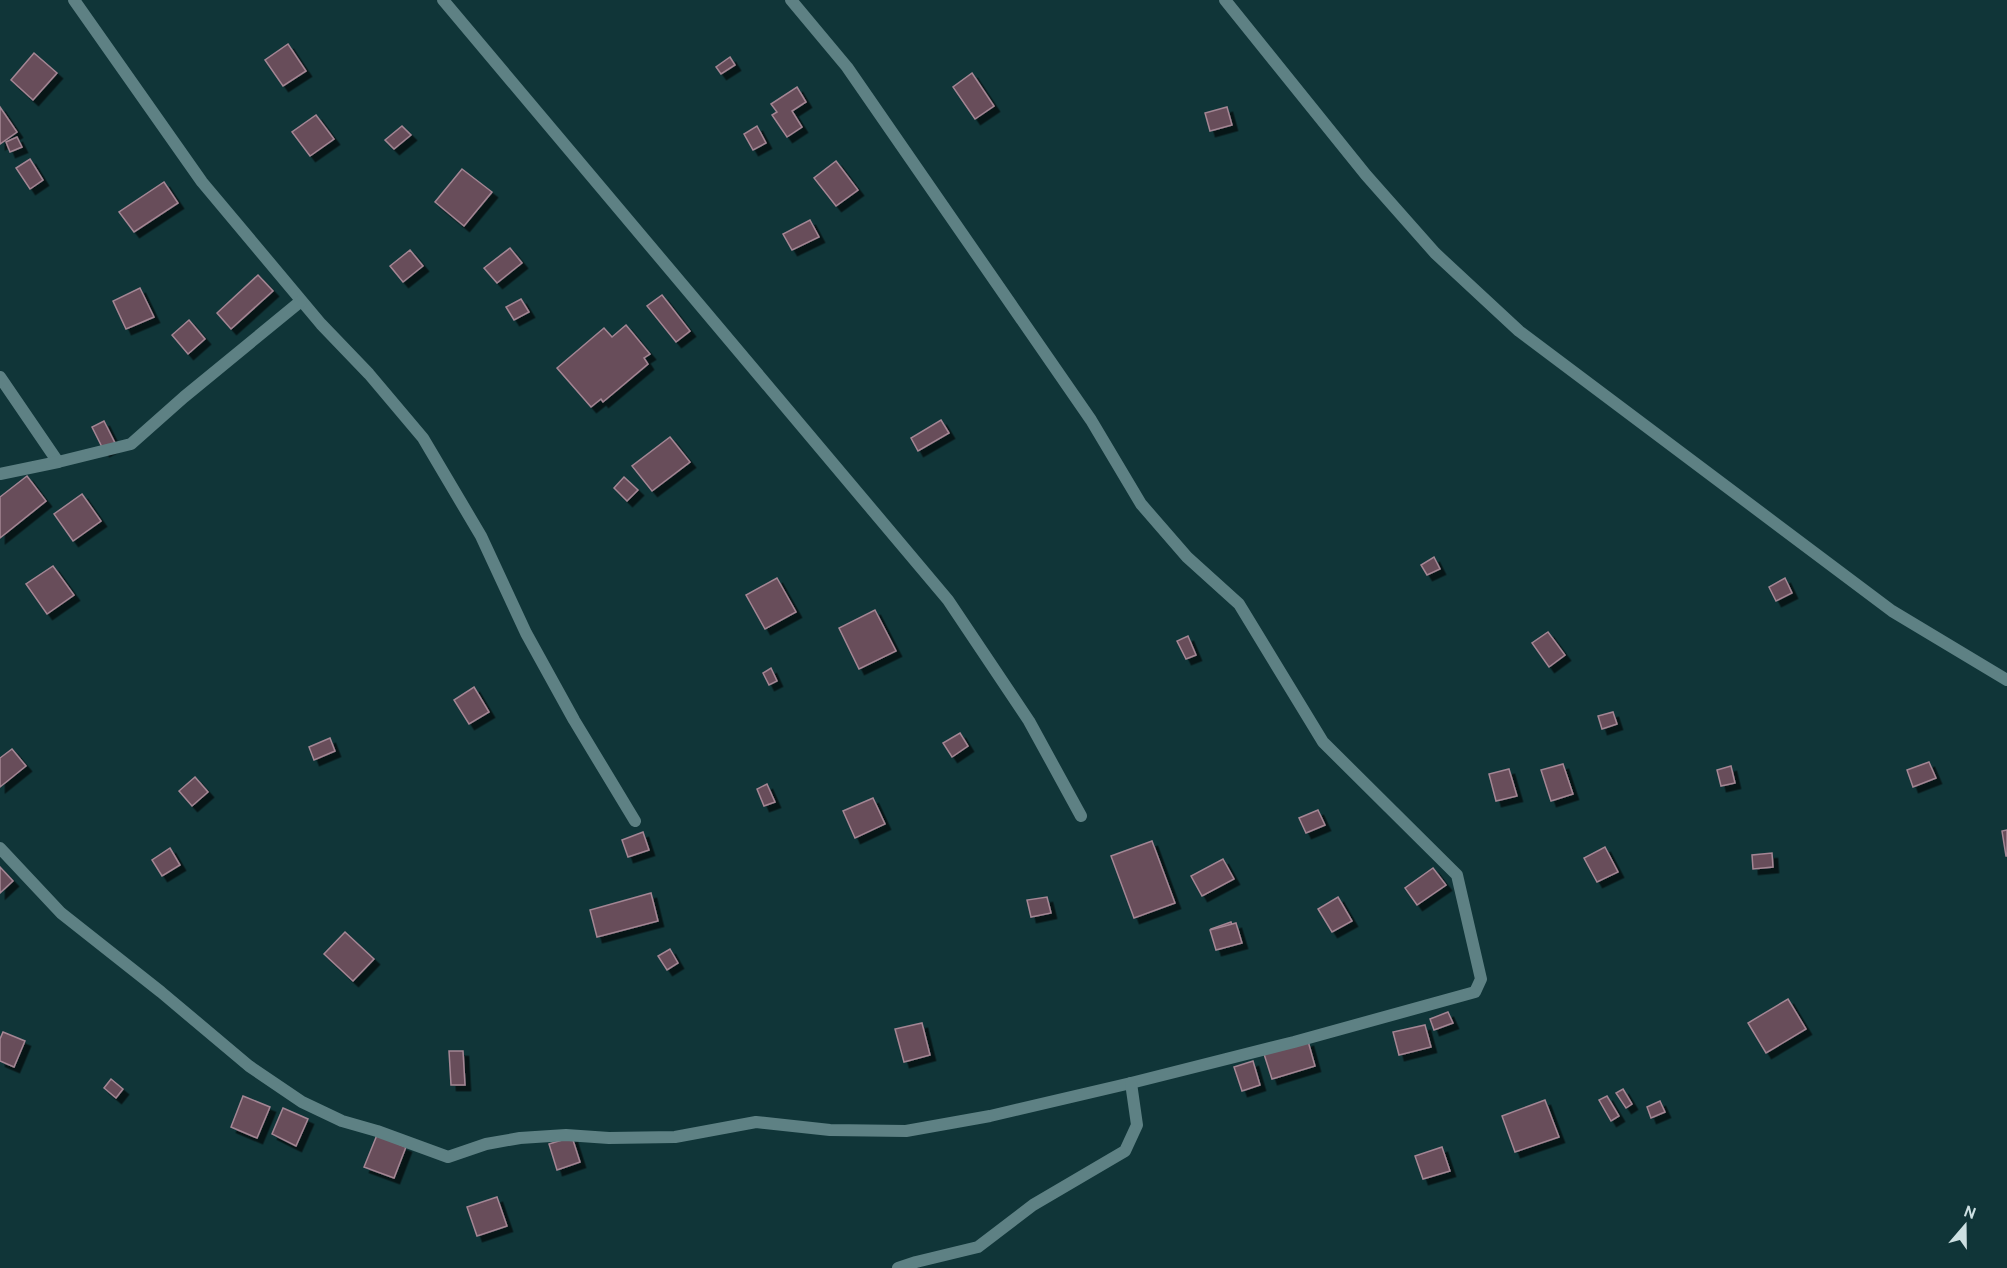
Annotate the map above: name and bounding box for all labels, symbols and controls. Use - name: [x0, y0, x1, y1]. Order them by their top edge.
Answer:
- north arrow: [1935, 1196, 1995, 1256]
- text: N: [1961, 1202, 1979, 1223]

